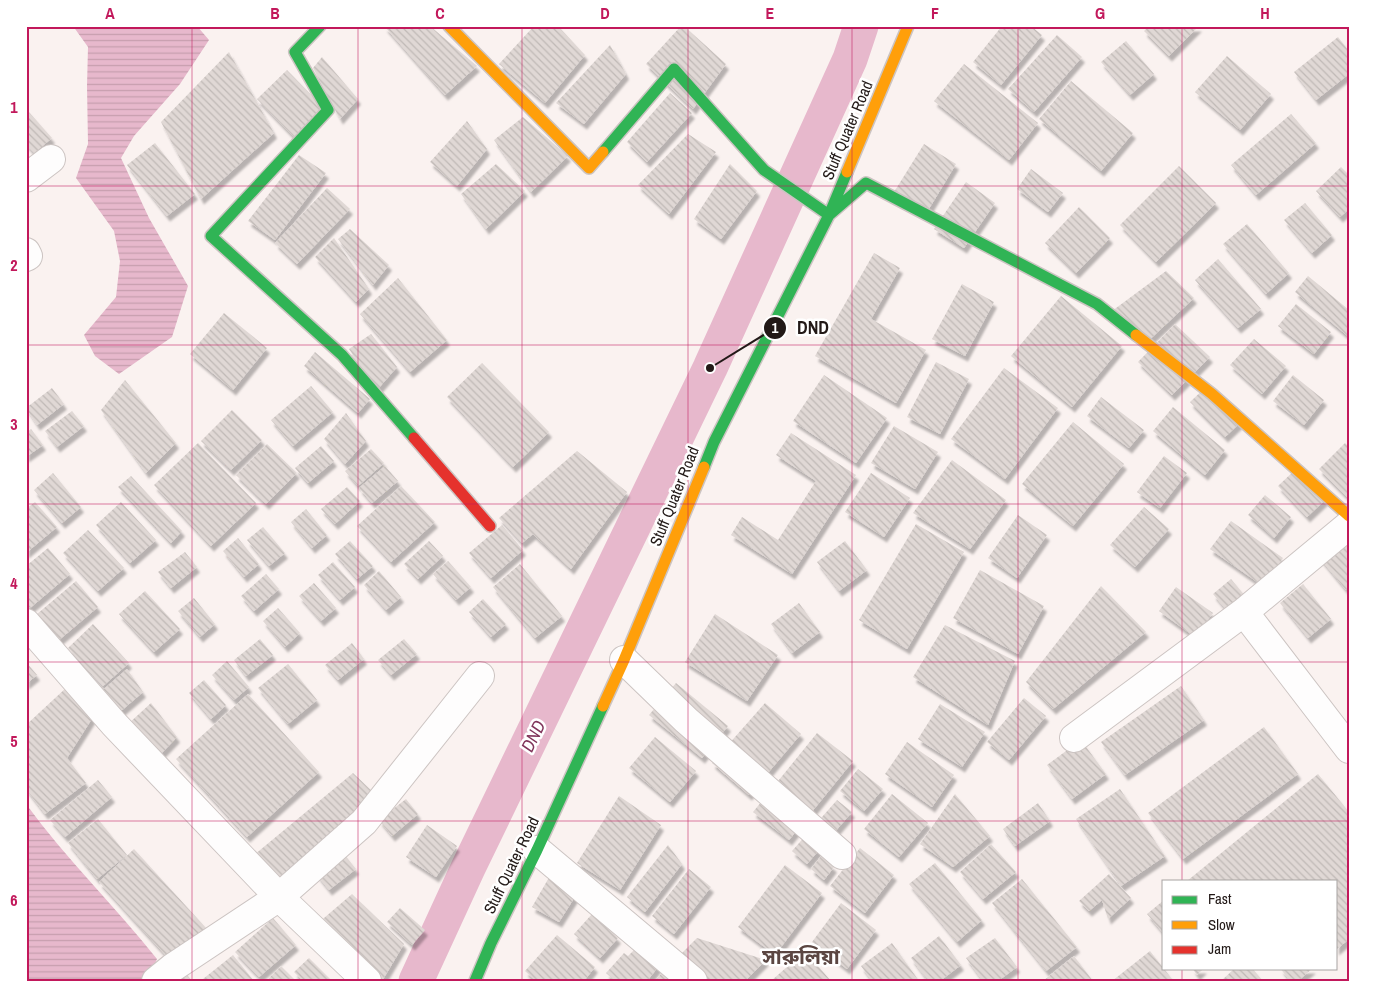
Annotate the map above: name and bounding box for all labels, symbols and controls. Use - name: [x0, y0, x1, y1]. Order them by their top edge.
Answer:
- text: A: [105, 2, 115, 24]
- text: B: [270, 2, 280, 24]
- text: C: [435, 2, 445, 24]
- text: D: [600, 2, 610, 24]
- text: E: [766, 2, 775, 24]
- text: F: [931, 2, 939, 24]
- text: G: [1095, 2, 1105, 24]
- text: H: [1260, 2, 1270, 24]
- street label: Stuff Quater Road: [816, 77, 878, 183]
- text: 1: [10, 96, 18, 118]
- text: 2: [10, 254, 18, 276]
- callout: DND: [762, 312, 839, 345]
- text: DND: [797, 315, 829, 340]
- text: 1: [772, 317, 779, 338]
- text: 3: [10, 413, 18, 435]
- street label: Stuff Quater Road: [644, 443, 704, 549]
- text: 4: [10, 572, 18, 594]
- water label: DND: [515, 716, 551, 756]
- text: 5: [10, 730, 18, 752]
- street label: Stuff Quater Road: [478, 813, 544, 917]
- legend: [1162, 880, 1338, 970]
- text: Fast: [1208, 888, 1232, 909]
- text: 6: [10, 889, 18, 911]
- text: Slow: [1208, 914, 1235, 935]
- text: Jam: [1208, 938, 1231, 959]
- district label: সারুলিয়া: [761, 942, 841, 971]

